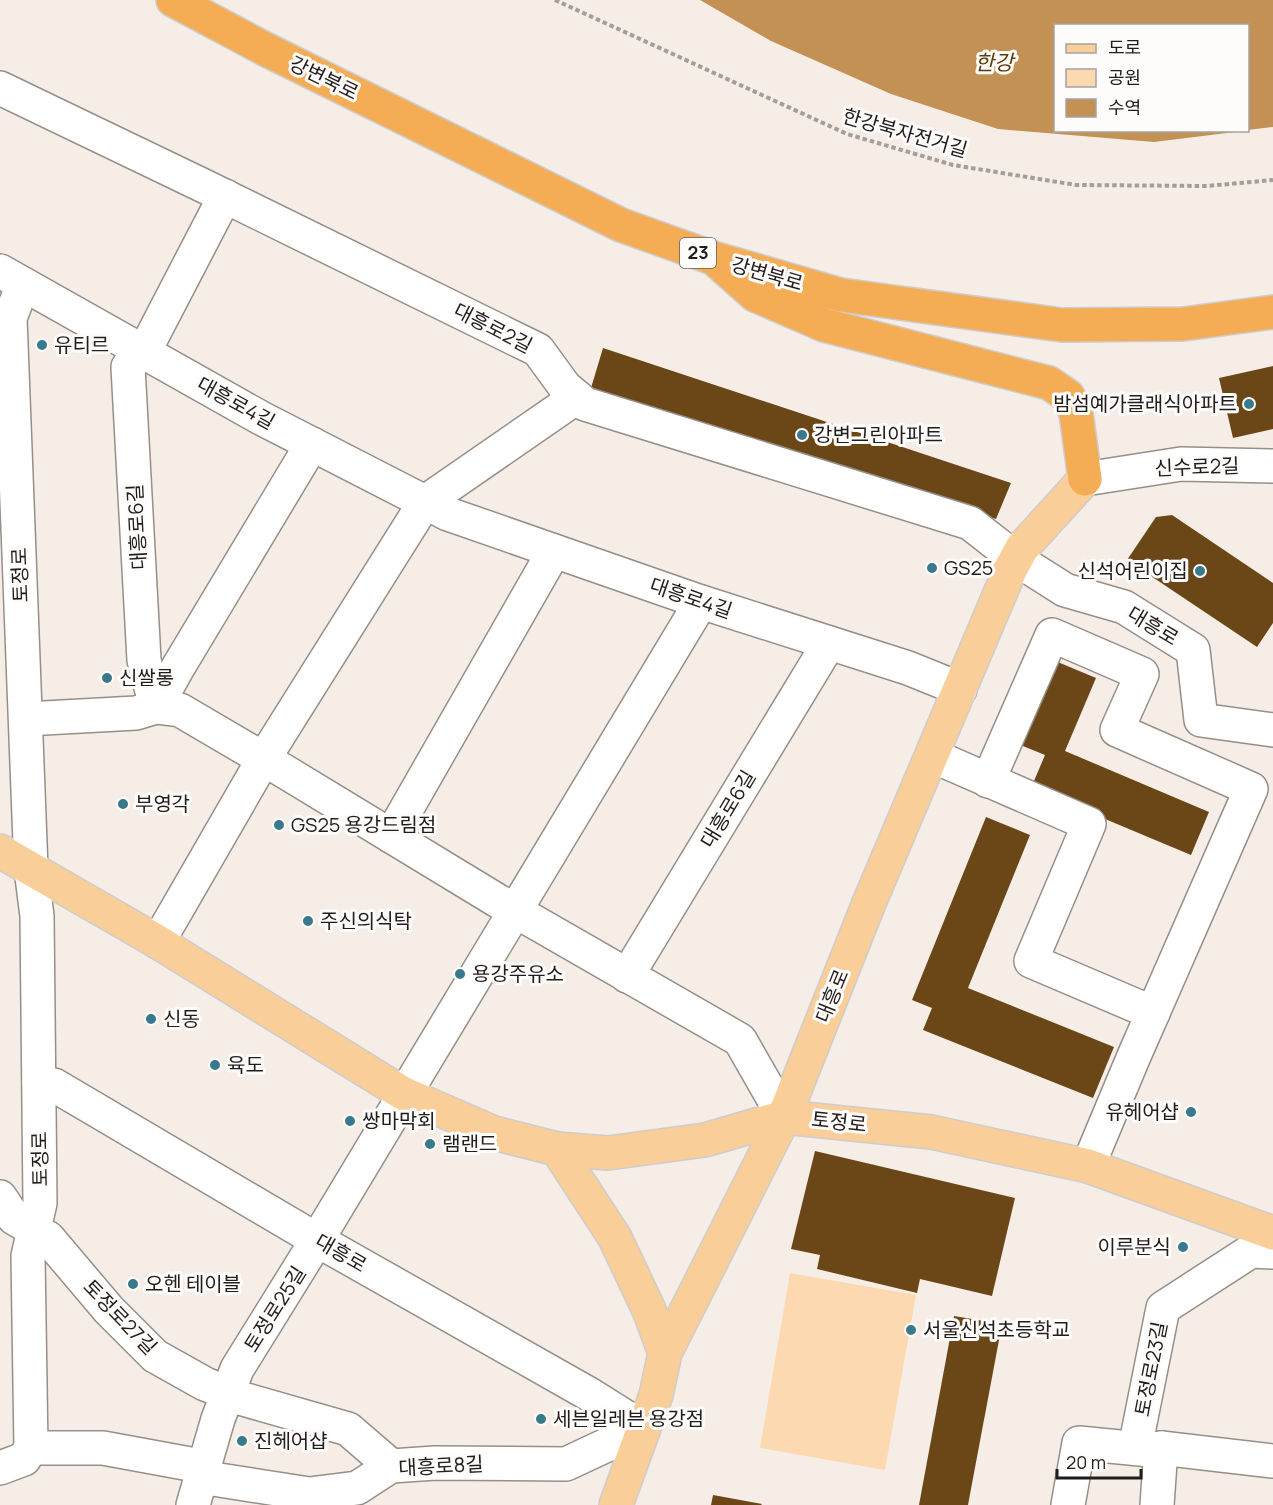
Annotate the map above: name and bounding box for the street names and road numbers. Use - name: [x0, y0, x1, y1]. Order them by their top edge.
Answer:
- street label: 강변북로: [285, 49, 363, 106]
- street label: 한강북자전거길: [840, 102, 971, 163]
- road number: 23: [680, 238, 716, 268]
- street label: 강변북로: [728, 250, 806, 297]
- street label: 대흥로2길: [449, 296, 537, 359]
- street label: 대흥로4길: [192, 370, 280, 435]
- street label: 신수로2길: [1154, 452, 1240, 481]
- street label: 대흥로6길: [121, 483, 152, 571]
- street label: 토정로: [5, 547, 34, 603]
- street label: 대흥로4길: [646, 571, 736, 624]
- street label: 대흥로: [1123, 600, 1184, 651]
- street label: 대흥로6길: [694, 765, 761, 853]
- street label: 대흥로: [809, 965, 854, 1026]
- street label: 토정로: [810, 1105, 868, 1138]
- street label: 토정로: [26, 1131, 53, 1187]
- street label: 대흥로: [311, 1227, 372, 1278]
- street label: 토정로25길: [238, 1261, 312, 1357]
- street label: 토정로27길: [78, 1273, 163, 1360]
- street label: 토정로23길: [1128, 1319, 1173, 1419]
- street label: 대흥로8길: [398, 1450, 484, 1481]

